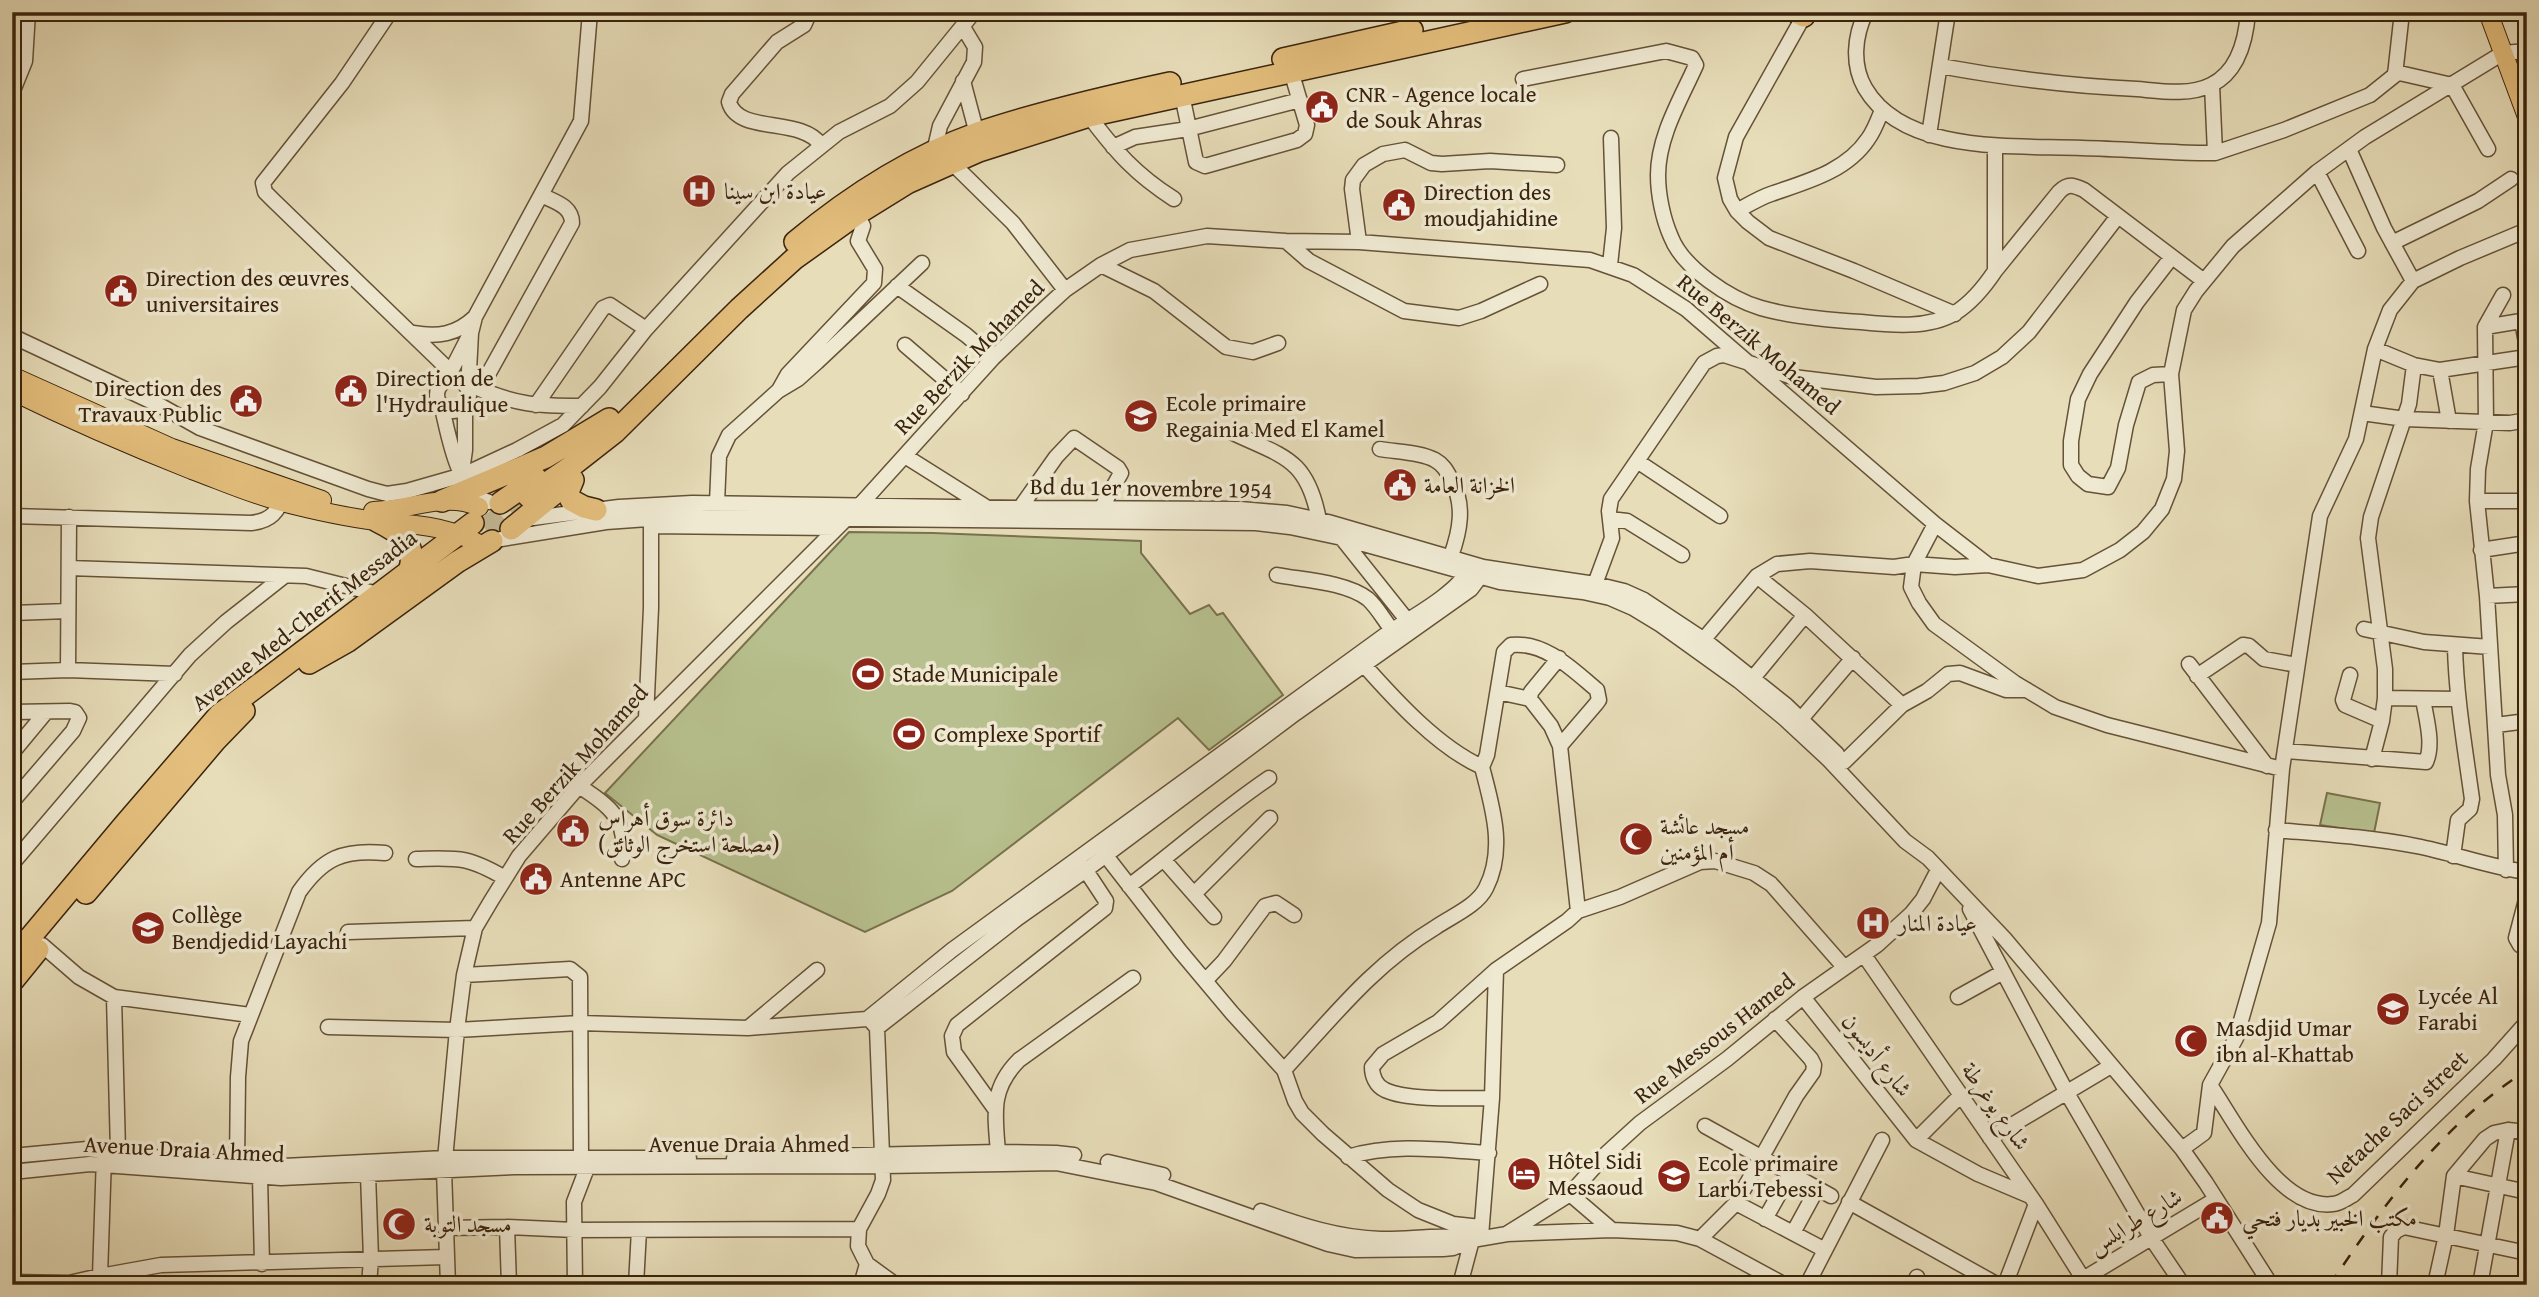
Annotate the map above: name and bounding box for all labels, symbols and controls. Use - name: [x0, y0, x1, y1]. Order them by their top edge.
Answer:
- place label: CNR - Agence locale de Souk Ahras: [1346, 77, 1536, 136]
- public building icon: CNR - Agence locale de Souk Ahras: [1303, 88, 1341, 126]
- hospital icon: عيادة ابن سينا: [680, 172, 718, 210]
- place label: عيادة ابن سينا: [724, 174, 827, 207]
- place label: Direction des moudjahidine: [1424, 175, 1558, 234]
- public building icon: Direction des moudjahidine: [1380, 186, 1418, 224]
- place label: Direction des œuvres universitaires: [146, 261, 349, 320]
- street label: Rue Berzik Mohamed: [1670, 265, 1849, 422]
- street label: Rue Berzik Mohamed: [886, 271, 1052, 442]
- public building icon: Direction des œuvres universitaires: [102, 272, 140, 310]
- place label: Direction de l'Hydraulique: [376, 361, 508, 420]
- place label: Direction des Travaux Public: [78, 371, 222, 430]
- public building icon: Direction de l'Hydraulique: [332, 372, 370, 410]
- public building icon: Direction des Travaux Public: [227, 382, 265, 420]
- place label: Ecole primaire Regainia Med El Kamel: [1166, 386, 1385, 445]
- school or university icon: Ecole primaire Regainia Med El Kamel: [1122, 397, 1160, 435]
- public building icon: الخزانة العامة: [1381, 466, 1419, 504]
- place label: الخزانة العامة: [1424, 468, 1515, 501]
- street label: Bd du 1er novembre 1954: [1030, 469, 1272, 506]
- street label: Avenue Med-Cherif Messadia: [184, 521, 424, 718]
- sports icon: Stade Municipale: [849, 655, 887, 693]
- place label: Stade Municipale: [892, 657, 1058, 690]
- street label: Rue Berzik Mohamed: [494, 676, 656, 851]
- sports icon: Complexe Sportif: [890, 715, 928, 753]
- place label: Complexe Sportif: [934, 717, 1103, 750]
- place label: دائرة سوق أهراس (مصلحة استخرج الوثائق): [598, 801, 780, 865]
- place label: مسجد عائشة أم المؤمنين: [1660, 809, 1750, 872]
- public building icon: دائرة سوق أهراس (مصلحة استخرج الوثائق): [554, 812, 592, 850]
- mosque icon: مسجد عائشة أم المؤمنين: [1617, 820, 1655, 858]
- public building icon: Antenne APC: [517, 860, 555, 898]
- place label: Antenne APC: [560, 862, 686, 895]
- place label: Collège Bendjedid Layachi: [172, 898, 347, 957]
- hospital icon: عيادة المنار: [1854, 904, 1892, 942]
- place label: عيادة المنار: [1896, 906, 1977, 939]
- school or university icon: Collège Bendjedid Layachi: [129, 909, 167, 947]
- street label: Rue Messous Hamed: [1626, 964, 1802, 1111]
- place label: Lycée Al Farabi: [2418, 979, 2498, 1038]
- school or university icon: Lycée Al Farabi: [2374, 990, 2412, 1028]
- street label: شارع أديسون: [1831, 1006, 1921, 1106]
- place label: Masdjid Umar ibn al-Khattab: [2216, 1011, 2354, 1070]
- mosque icon: Masdjid Umar ibn al-Khattab: [2172, 1022, 2210, 1060]
- street label: Netache Saci street: [2318, 1042, 2475, 1191]
- street label: شارع يوغرطة: [1951, 1055, 2039, 1159]
- street label: Avenue Draia Ahmed: [83, 1127, 286, 1170]
- street label: Avenue Draia Ahmed: [649, 1127, 850, 1160]
- place label: Hôtel Sidi Messaoud: [1548, 1144, 1644, 1203]
- place label: Ecole primaire Larbi Tebessi: [1698, 1146, 1838, 1205]
- hotel icon: Hôtel Sidi Messaoud: [1505, 1155, 1543, 1193]
- school or university icon: Ecole primaire Larbi Tebessi: [1655, 1157, 1693, 1195]
- street label: شارع طرابلس: [2081, 1179, 2190, 1265]
- public building icon: مكتب الخبير بديار فتحي: [2198, 1199, 2236, 1237]
- place label: مكتب الخبير بديار فتحي: [2242, 1201, 2417, 1240]
- mosque icon: مسجد التوبة: [380, 1205, 418, 1243]
- place label: مسجد التوبة: [424, 1207, 512, 1240]

